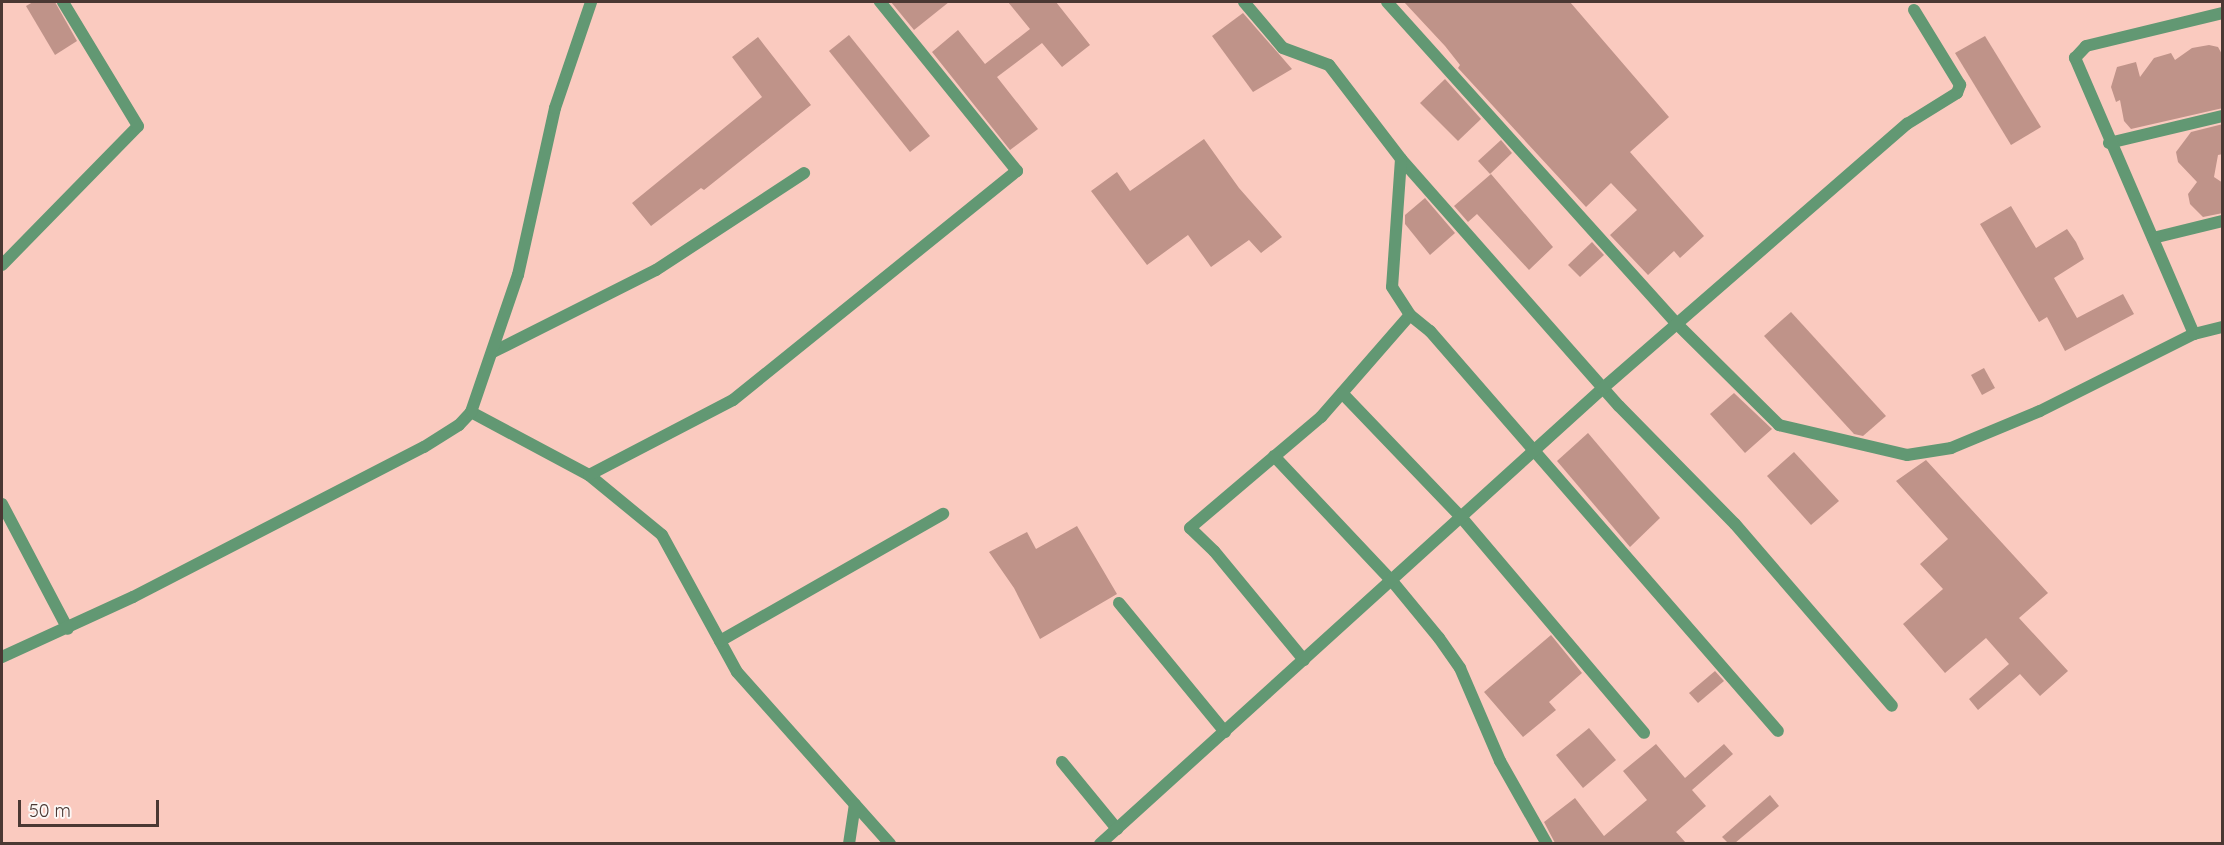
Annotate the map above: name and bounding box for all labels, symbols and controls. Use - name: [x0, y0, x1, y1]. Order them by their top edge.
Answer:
- scale bar: [21, 788, 162, 826]
- text: 50 m: [29, 799, 71, 822]

